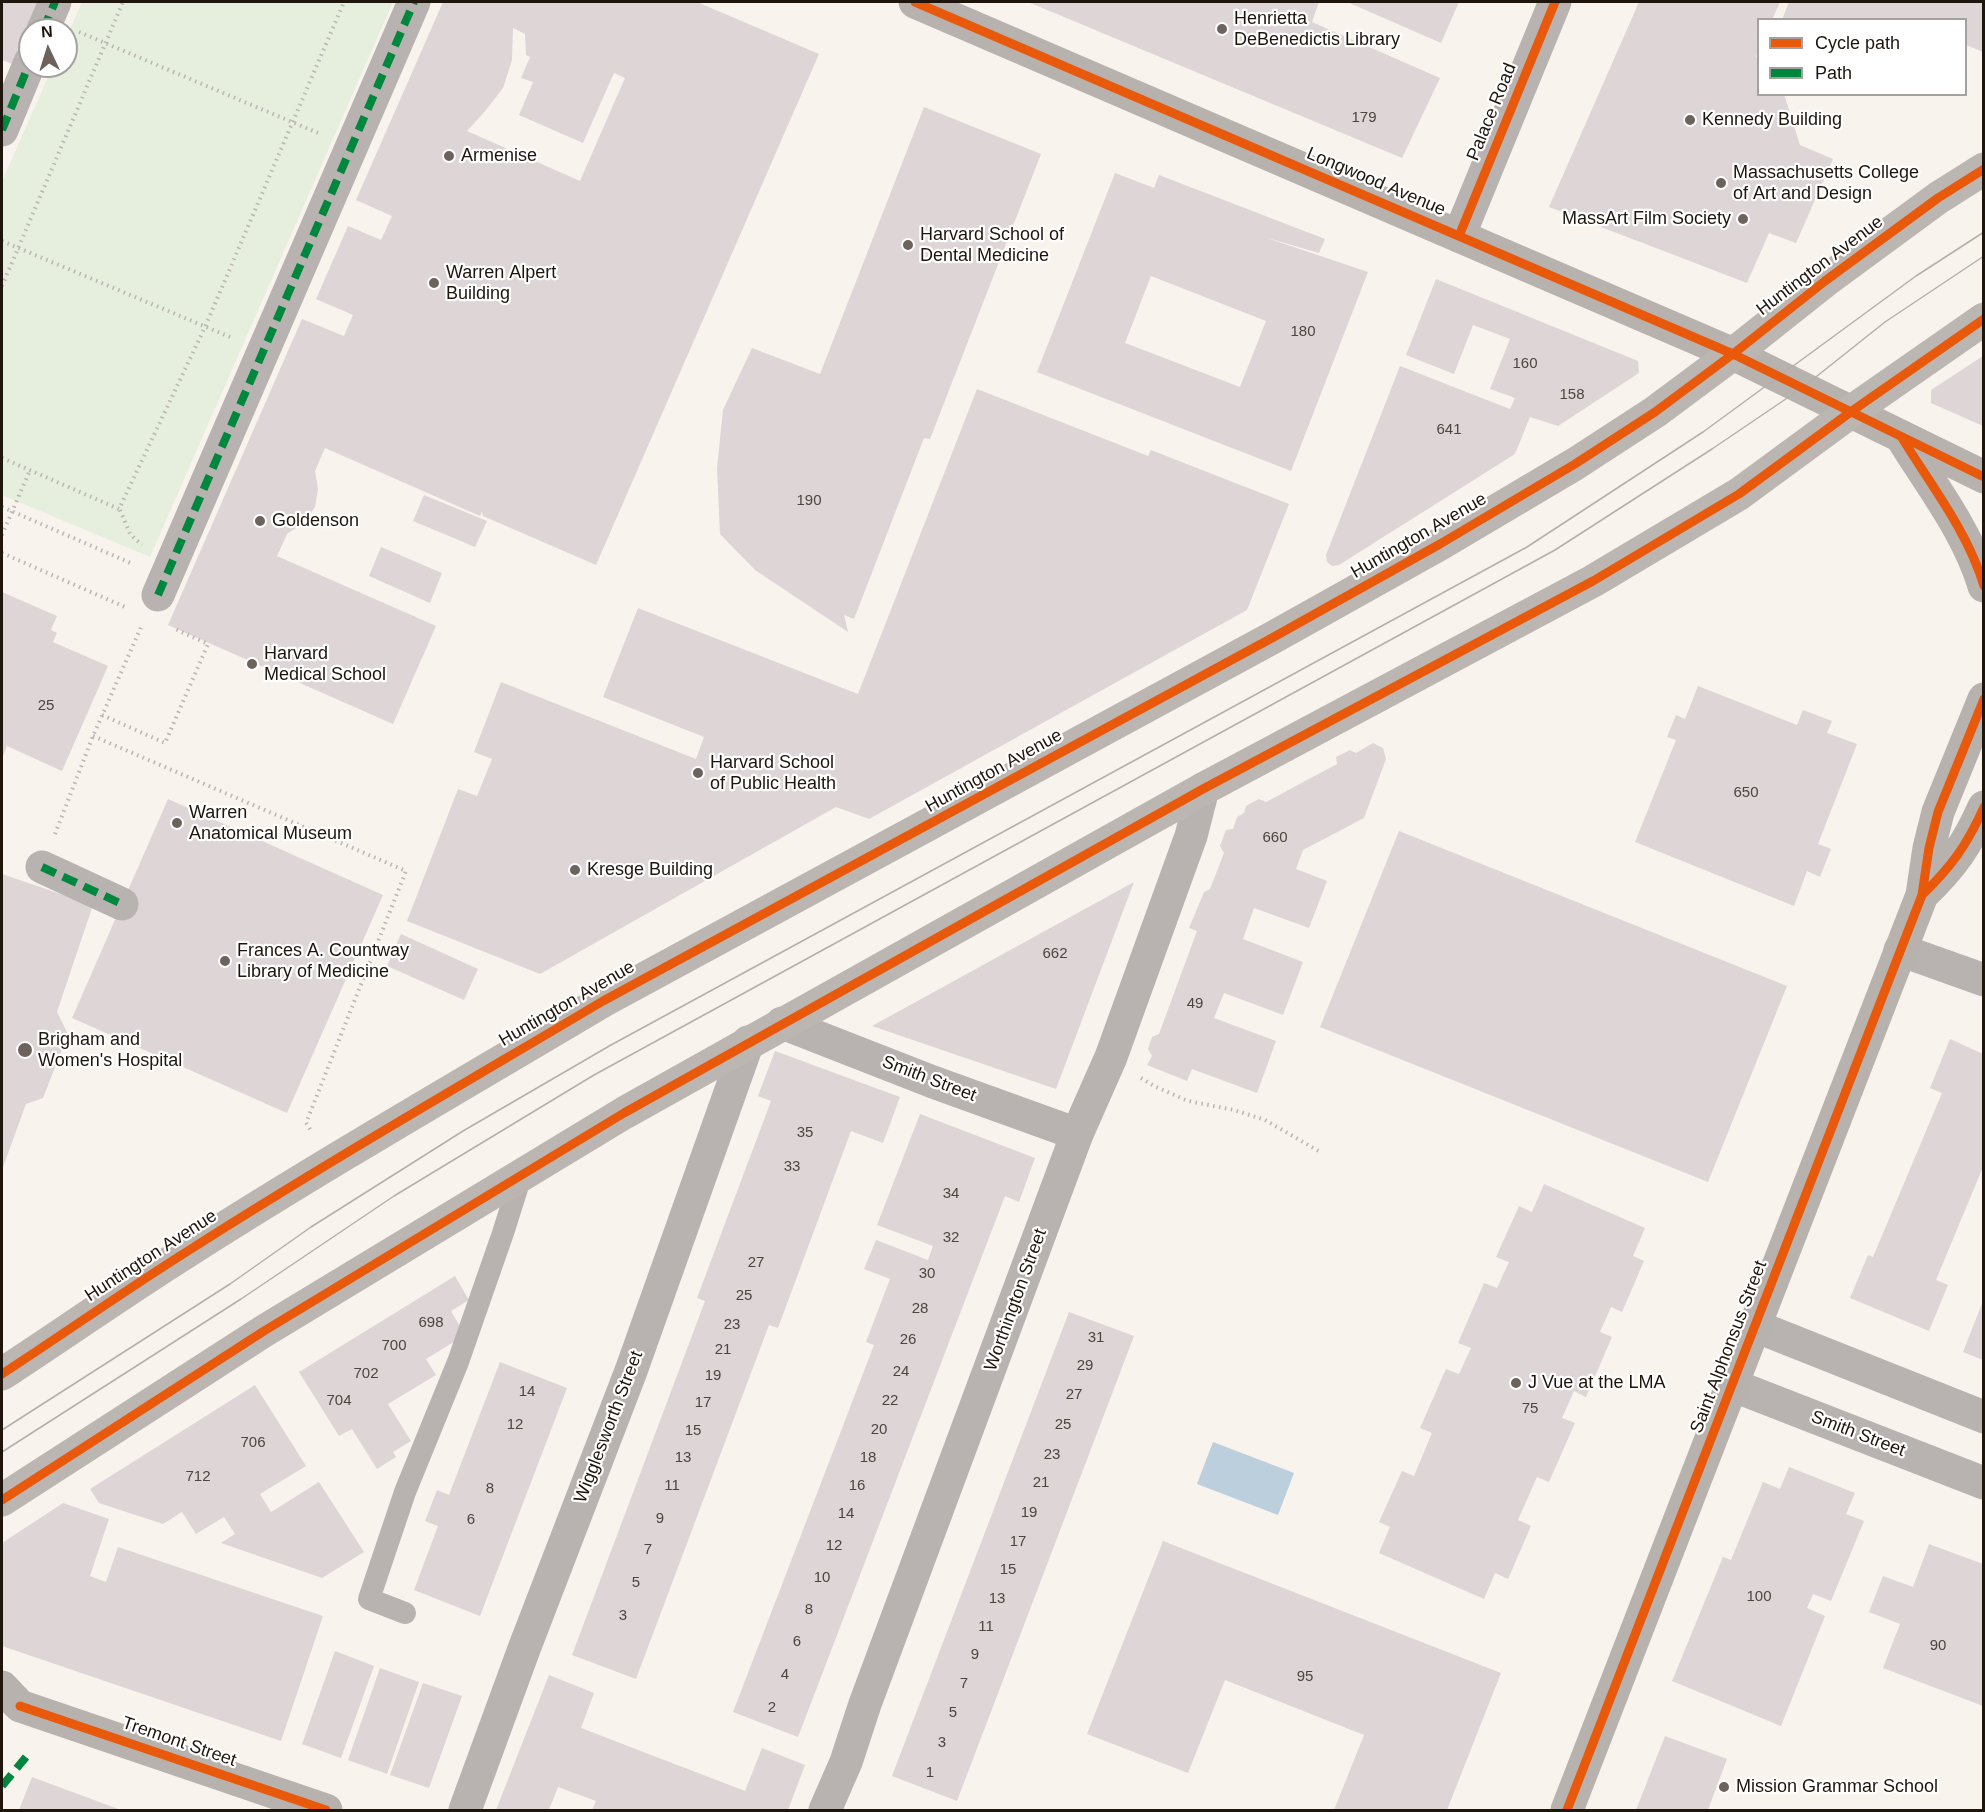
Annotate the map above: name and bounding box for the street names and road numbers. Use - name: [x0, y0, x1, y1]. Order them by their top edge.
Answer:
- street label: Palace Road: [1463, 60, 1521, 164]
- street label: Longwood Avenue: [1303, 143, 1449, 221]
- street label: Huntington Avenue: [1752, 211, 1888, 321]
- street label: Huntington Avenue: [1347, 488, 1491, 584]
- street label: Huntington Avenue: [922, 725, 1066, 817]
- street label: Huntington Avenue: [495, 956, 639, 1052]
- street label: Smith Street: [879, 1051, 979, 1107]
- street label: Huntington Avenue: [81, 1205, 221, 1307]
- street label: Worthington Street: [980, 1226, 1052, 1374]
- street label: Saint Alphonsus Street: [1686, 1258, 1772, 1436]
- street label: Wigglesworth Street: [570, 1348, 648, 1506]
- street label: Smith Street: [1808, 1406, 1908, 1462]
- street label: Tremont Street: [119, 1712, 239, 1772]

